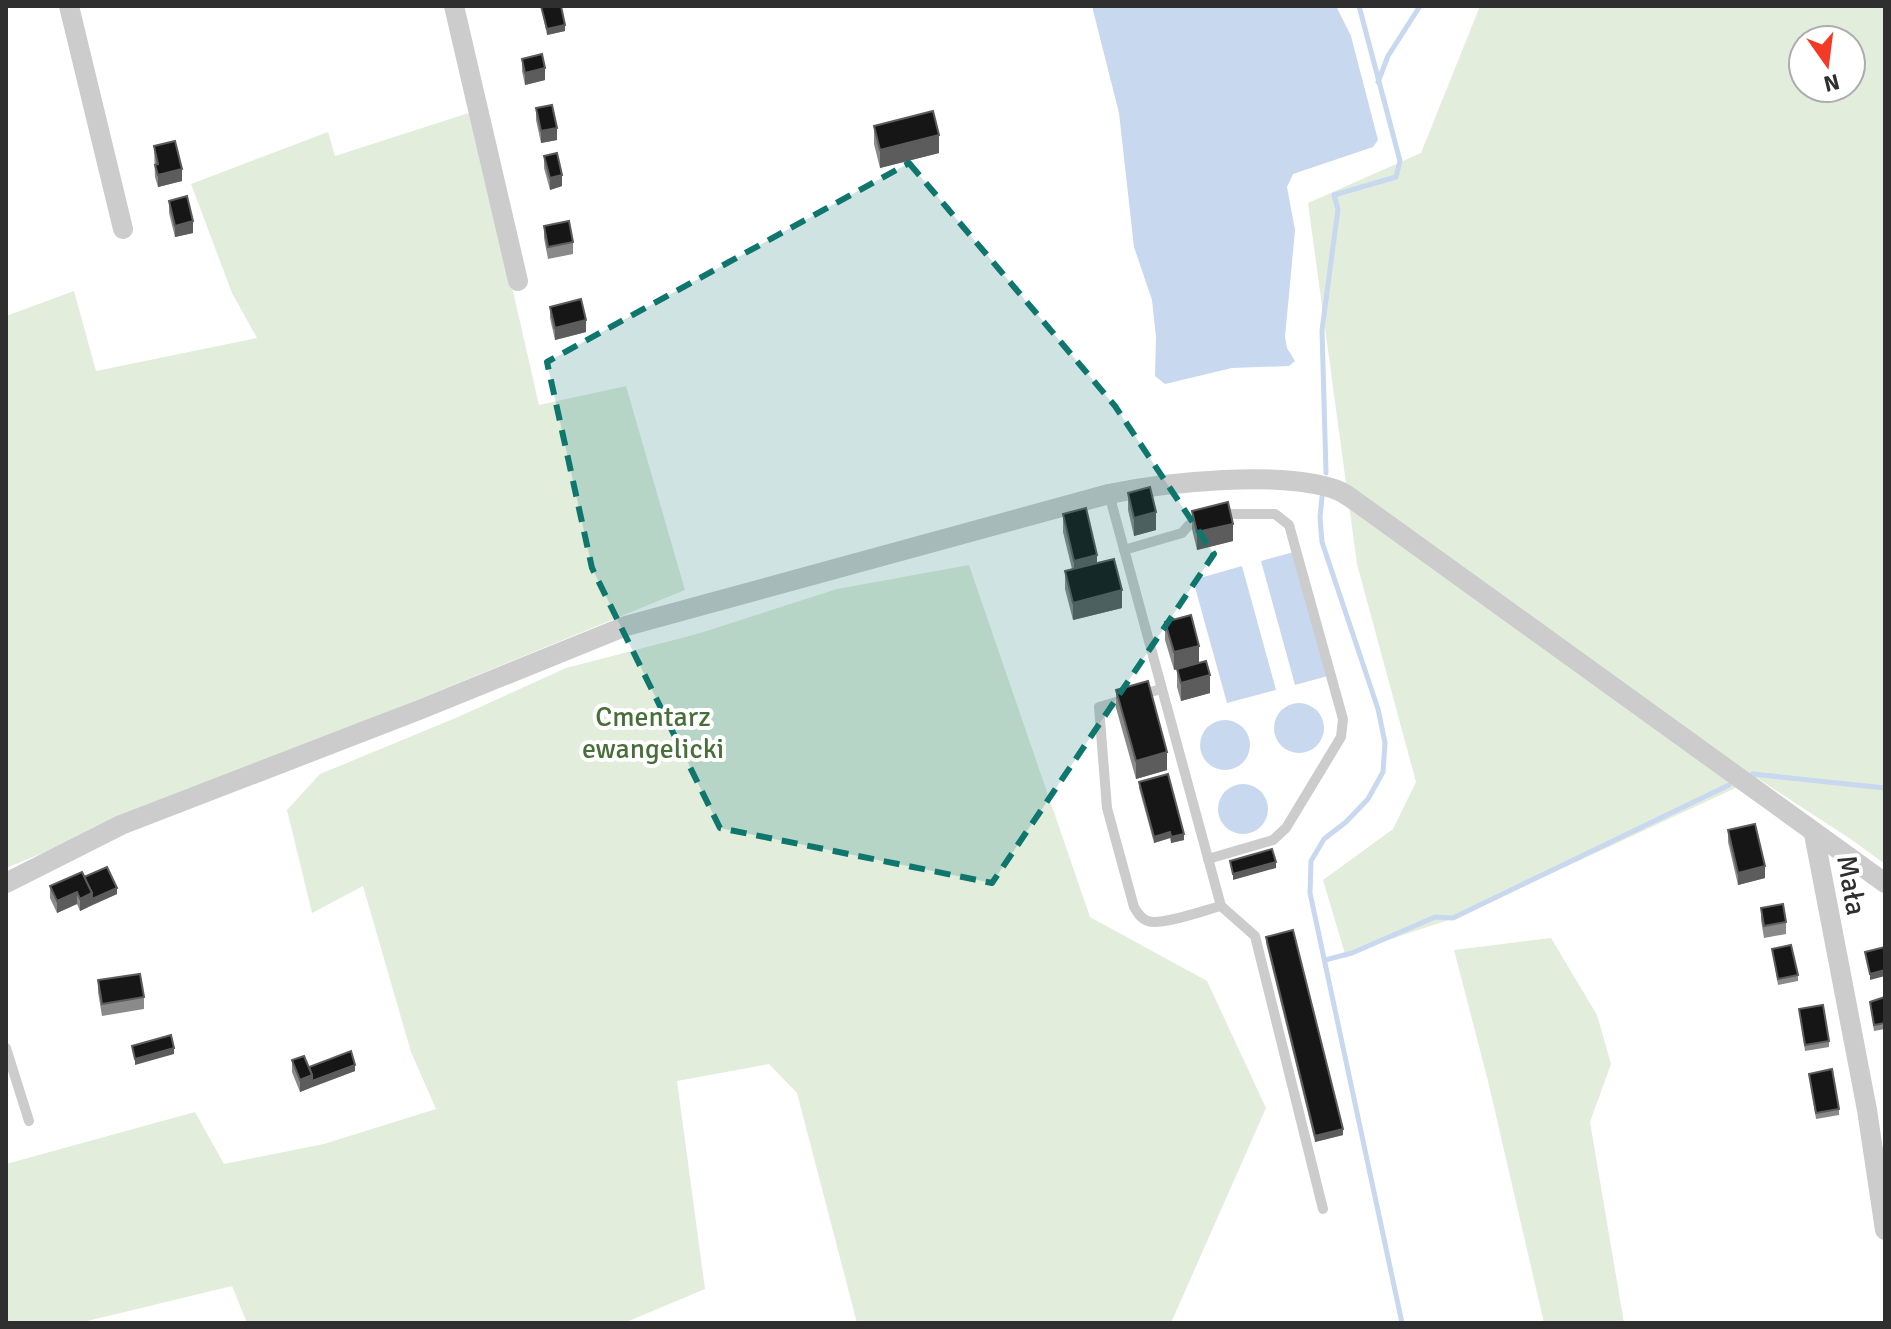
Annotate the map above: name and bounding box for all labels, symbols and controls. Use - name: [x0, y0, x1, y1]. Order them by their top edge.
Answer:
- north arrow: [1787, 24, 1867, 104]
- text: N: [1821, 68, 1842, 98]
- park label: Cmentarz ewangelicki: [582, 700, 724, 766]
- street label: Mała: [1829, 853, 1873, 918]

